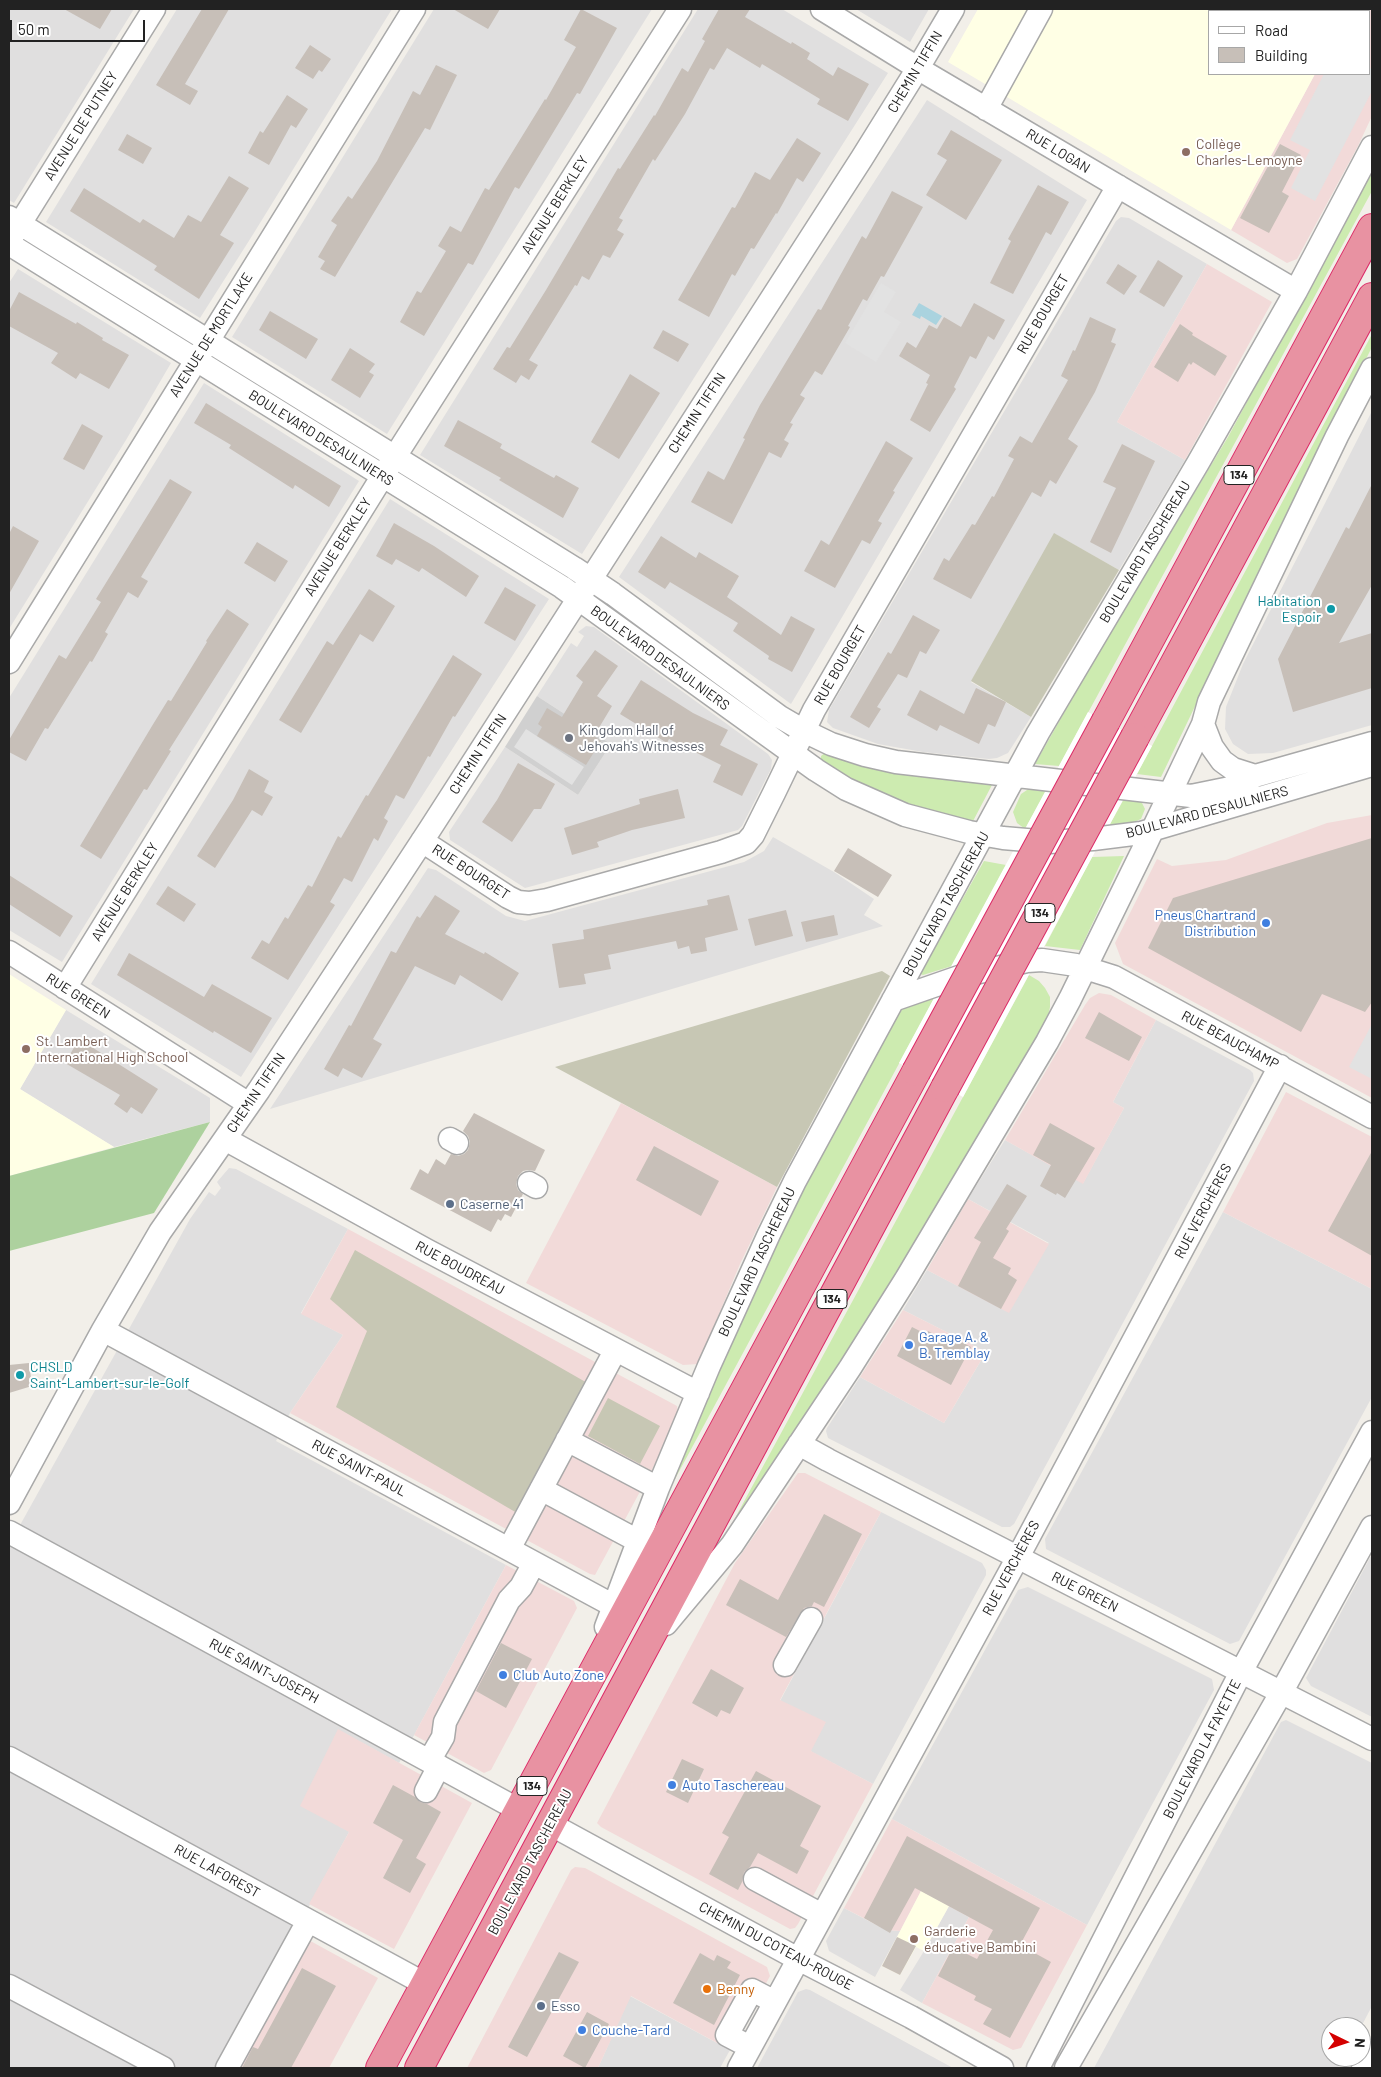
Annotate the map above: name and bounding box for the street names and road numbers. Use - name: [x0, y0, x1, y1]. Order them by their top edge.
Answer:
- street label: CHEMIN TIFFIN: [884, 28, 946, 116]
- street label: AVENUE DE PUTNEY: [41, 69, 121, 183]
- street label: RUE LOGAN: [1023, 125, 1093, 177]
- street label: AVENUE BERKLEY: [518, 153, 592, 257]
- street label: AVENUE DE MORTLAKE: [166, 270, 256, 400]
- street label: RUE BOURGET: [1013, 271, 1073, 357]
- street label: CHEMIN TIFFIN: [665, 370, 729, 456]
- street label: BOULEVARD DESAULNIERS: [245, 386, 397, 490]
- road number: 134: [1224, 466, 1254, 484]
- street label: BOULEVARD TASCHEREAU: [1096, 478, 1194, 626]
- street label: AVENUE BERKLEY: [301, 495, 375, 599]
- street label: BOULEVARD DESAULNIERS: [587, 602, 733, 714]
- street label: RUE BOURGET: [810, 622, 870, 708]
- street label: CHEMIN TIFFIN: [446, 711, 510, 797]
- street label: BOULEVARD DESAULNIERS: [1124, 782, 1290, 842]
- street label: BOULEVARD TASCHEREAU: [899, 829, 993, 979]
- street label: AVENUE BERKLEY: [88, 840, 162, 944]
- street label: RUE BOURGET: [429, 841, 513, 903]
- road number: 134: [1025, 904, 1055, 922]
- street label: RUE GREEN: [43, 970, 113, 1022]
- street label: RUE BEAUCHAMP: [1178, 1007, 1282, 1073]
- street label: CHEMIN TIFFIN: [223, 1050, 289, 1136]
- street label: RUE VERCHÈRES: [1171, 1161, 1235, 1261]
- street label: BOULEVARD TASCHEREAU: [715, 1185, 799, 1339]
- street label: RUE BOUDREAU: [413, 1237, 507, 1299]
- road number: 134: [817, 1290, 847, 1308]
- street label: RUE SAINT-PAUL: [309, 1436, 409, 1500]
- street label: RUE VERCHÈRES: [979, 1518, 1043, 1618]
- street label: RUE GREEN: [1049, 1568, 1121, 1616]
- street label: RUE SAINT-JOSEPH: [206, 1635, 322, 1707]
- street label: BOULEVARD LA FAYETTE: [1160, 1677, 1244, 1821]
- road number: 134: [517, 1776, 547, 1795]
- street label: BOULEVARD TASCHEREAU: [484, 1786, 576, 1938]
- street label: RUE LAFOREST: [171, 1841, 263, 1901]
- street label: CHEMIN DU COTEAU-ROUGE: [696, 1898, 856, 1994]

